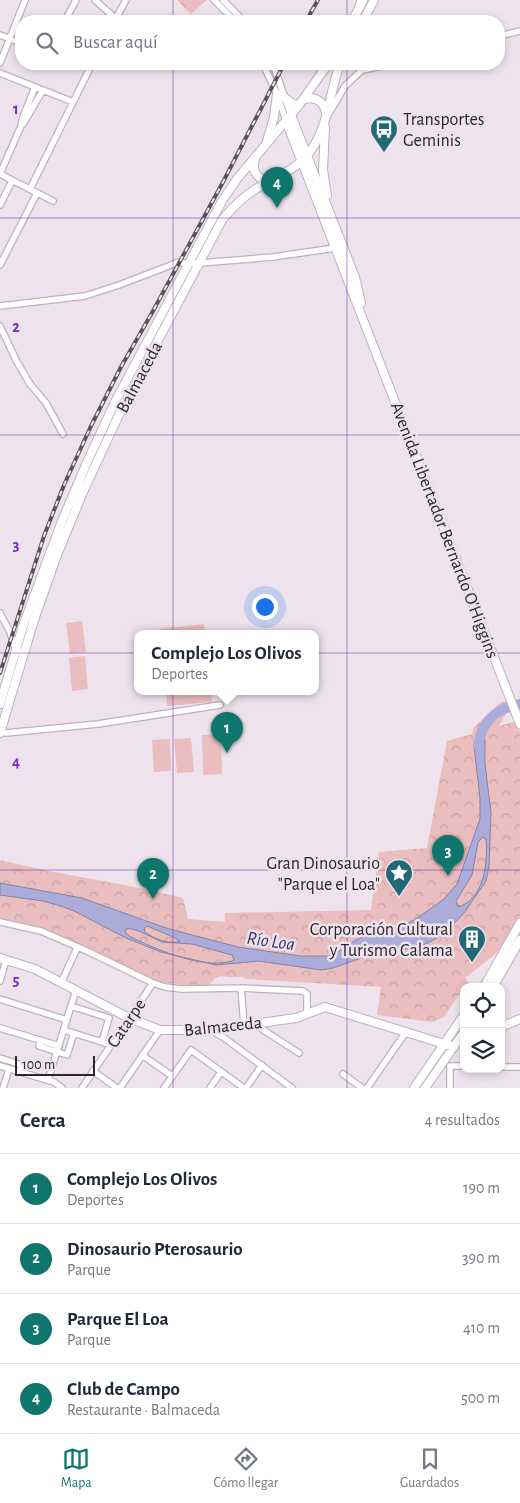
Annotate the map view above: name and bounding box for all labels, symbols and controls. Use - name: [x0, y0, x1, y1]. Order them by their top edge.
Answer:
- search box: [15, 15, 505, 70]
- icon: search: [33, 29, 61, 57]
- text: Buscar aquí: [73, 33, 158, 52]
- text: 1: [13, 101, 19, 117]
- place label: Transportes Geminis: [403, 111, 484, 150]
- bus stop icon: Transportes Geminis: [369, 114, 399, 153]
- pin: 4: [261, 167, 293, 208]
- text: 2: [12, 319, 20, 335]
- street label: Balmaceda: [114, 339, 166, 416]
- street label: Avenida Libertador Bernardo O'Higgins: [387, 400, 501, 661]
- text: 3: [13, 537, 20, 553]
- your location: [252, 594, 278, 620]
- popup: [134, 630, 319, 695]
- text: Complejo Los Olivos: [151, 644, 302, 663]
- text: Deportes: [151, 666, 208, 682]
- pin: 1: [211, 712, 243, 753]
- text: 4: [12, 754, 20, 770]
- pin: 3: [432, 835, 464, 876]
- place label: Gran Dinosaurio "Parque el Loa": [266, 855, 380, 894]
- pin: 2: [137, 858, 169, 899]
- place icon: Gran Dinosaurio "Parque el Loa": [384, 858, 414, 897]
- place label: Corporación Cultural y Turismo Calama: [310, 921, 453, 960]
- building icon: Corporación Cultural y Turismo Calama: [457, 924, 487, 963]
- water label: Río Loa: [246, 929, 296, 954]
- text: 5: [13, 972, 20, 988]
- map controls: [460, 983, 505, 1073]
- button: locate: [460, 983, 505, 1028]
- street label: Catarpe: [104, 996, 150, 1051]
- street label: Balmaceda: [183, 1014, 263, 1040]
- button: layers: [460, 1028, 505, 1073]
- scale bar: [15, 1053, 95, 1076]
- text: 100 m: [22, 1058, 55, 1072]
- text: Cerca: [20, 1110, 66, 1131]
- text: 4 resultados: [425, 1112, 500, 1128]
- text: Complejo Los Olivos: [67, 1170, 217, 1189]
- text: 1: [33, 1180, 39, 1196]
- text: 190 m: [463, 1180, 500, 1196]
- text: Deportes: [67, 1192, 124, 1208]
- text: Dinosaurio Pterosaurio: [67, 1240, 243, 1259]
- text: 2: [32, 1250, 40, 1266]
- text: 390 m: [462, 1250, 500, 1266]
- text: Parque: [67, 1262, 111, 1278]
- text: Parque El Loa: [67, 1310, 169, 1329]
- text: 3: [33, 1320, 39, 1336]
- text: 410 m: [463, 1320, 500, 1336]
- text: Parque: [67, 1332, 111, 1348]
- text: Club de Campo: [67, 1380, 180, 1399]
- text: 4: [32, 1390, 40, 1406]
- text: 500 m: [461, 1390, 500, 1406]
- text: Restaurante · Balmaceda: [67, 1402, 220, 1418]
- tab: Mapa: [61, 1445, 92, 1492]
- tab: Cómo llegar: [214, 1445, 278, 1492]
- tab: Guardados: [400, 1445, 459, 1492]

